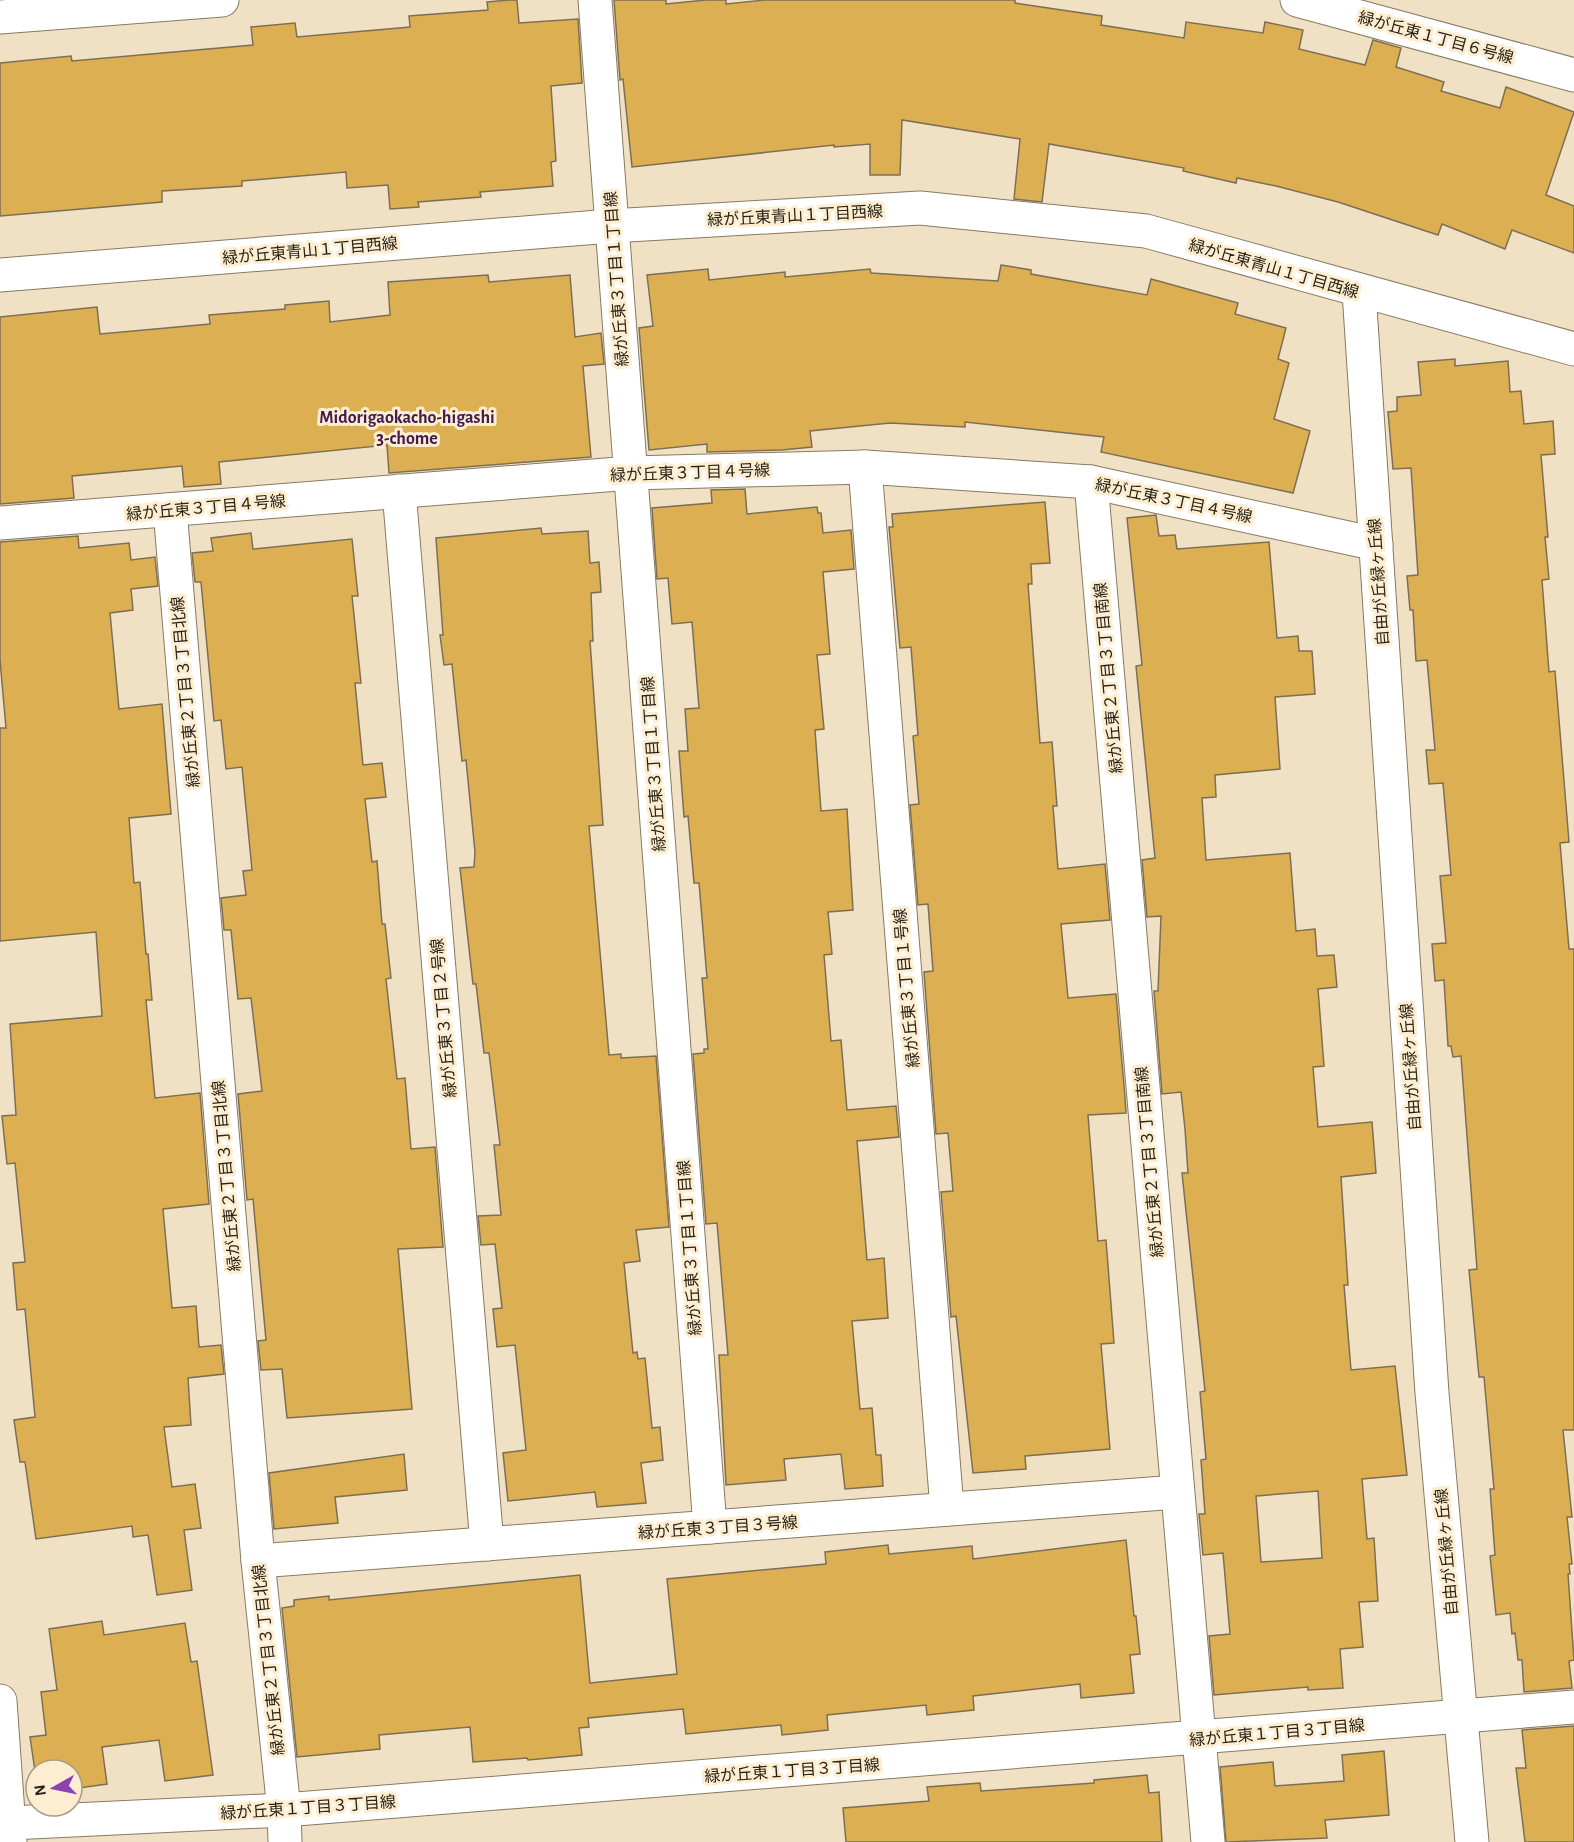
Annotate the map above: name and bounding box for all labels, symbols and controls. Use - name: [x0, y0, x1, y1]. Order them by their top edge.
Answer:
- street label: 緑が丘東１丁目６号線: [1356, 9, 1515, 66]
- street label: 緑が丘東３丁目１丁目線: [602, 191, 631, 367]
- street label: 緑が丘東青山１丁目西線: [707, 202, 883, 229]
- street label: 緑が丘東青山１丁目西線: [222, 234, 398, 267]
- street label: 緑が丘東青山１丁目西線: [1187, 236, 1361, 301]
- district label: Midorigaokacho-higashi 3-chome: [319, 409, 495, 448]
- street label: 緑が丘東３丁目４号線: [610, 461, 770, 484]
- street label: 緑が丘東３丁目４号線: [1094, 476, 1254, 525]
- street label: 緑が丘東３丁目４号線: [126, 492, 286, 523]
- street label: 自由が丘緑ヶ丘線: [1366, 518, 1391, 646]
- street label: 緑が丘東２丁目３丁目南線: [1092, 582, 1125, 774]
- street label: 緑が丘東２丁目３丁目北線: [169, 596, 202, 788]
- street label: 緑が丘東３丁目１丁目線: [639, 676, 668, 852]
- street label: 緑が丘東３丁目１号線: [891, 908, 922, 1068]
- street label: 緑が丘東３丁目２号線: [428, 938, 459, 1098]
- street label: 自由が丘緑ヶ丘線: [1398, 1003, 1423, 1131]
- street label: 緑が丘東２丁目３丁目南線: [1133, 1066, 1166, 1258]
- street label: 緑が丘東２丁目３丁目北線: [210, 1080, 243, 1272]
- street label: 緑が丘東３丁目１丁目線: [675, 1160, 704, 1336]
- street label: 自由が丘緑ヶ丘線: [1432, 1487, 1461, 1616]
- street label: 緑が丘東３丁目３号線: [638, 1513, 798, 1542]
- street label: 緑が丘東２丁目３丁目北線: [250, 1564, 287, 1756]
- street label: 緑が丘東１丁目３丁目線: [1189, 1716, 1365, 1749]
- street label: 緑が丘東１丁目３丁目線: [704, 1756, 880, 1785]
- north arrow: [24, 1758, 84, 1818]
- text: N: [31, 1783, 49, 1797]
- street label: 緑が丘東１丁目３丁目線: [220, 1793, 396, 1822]

